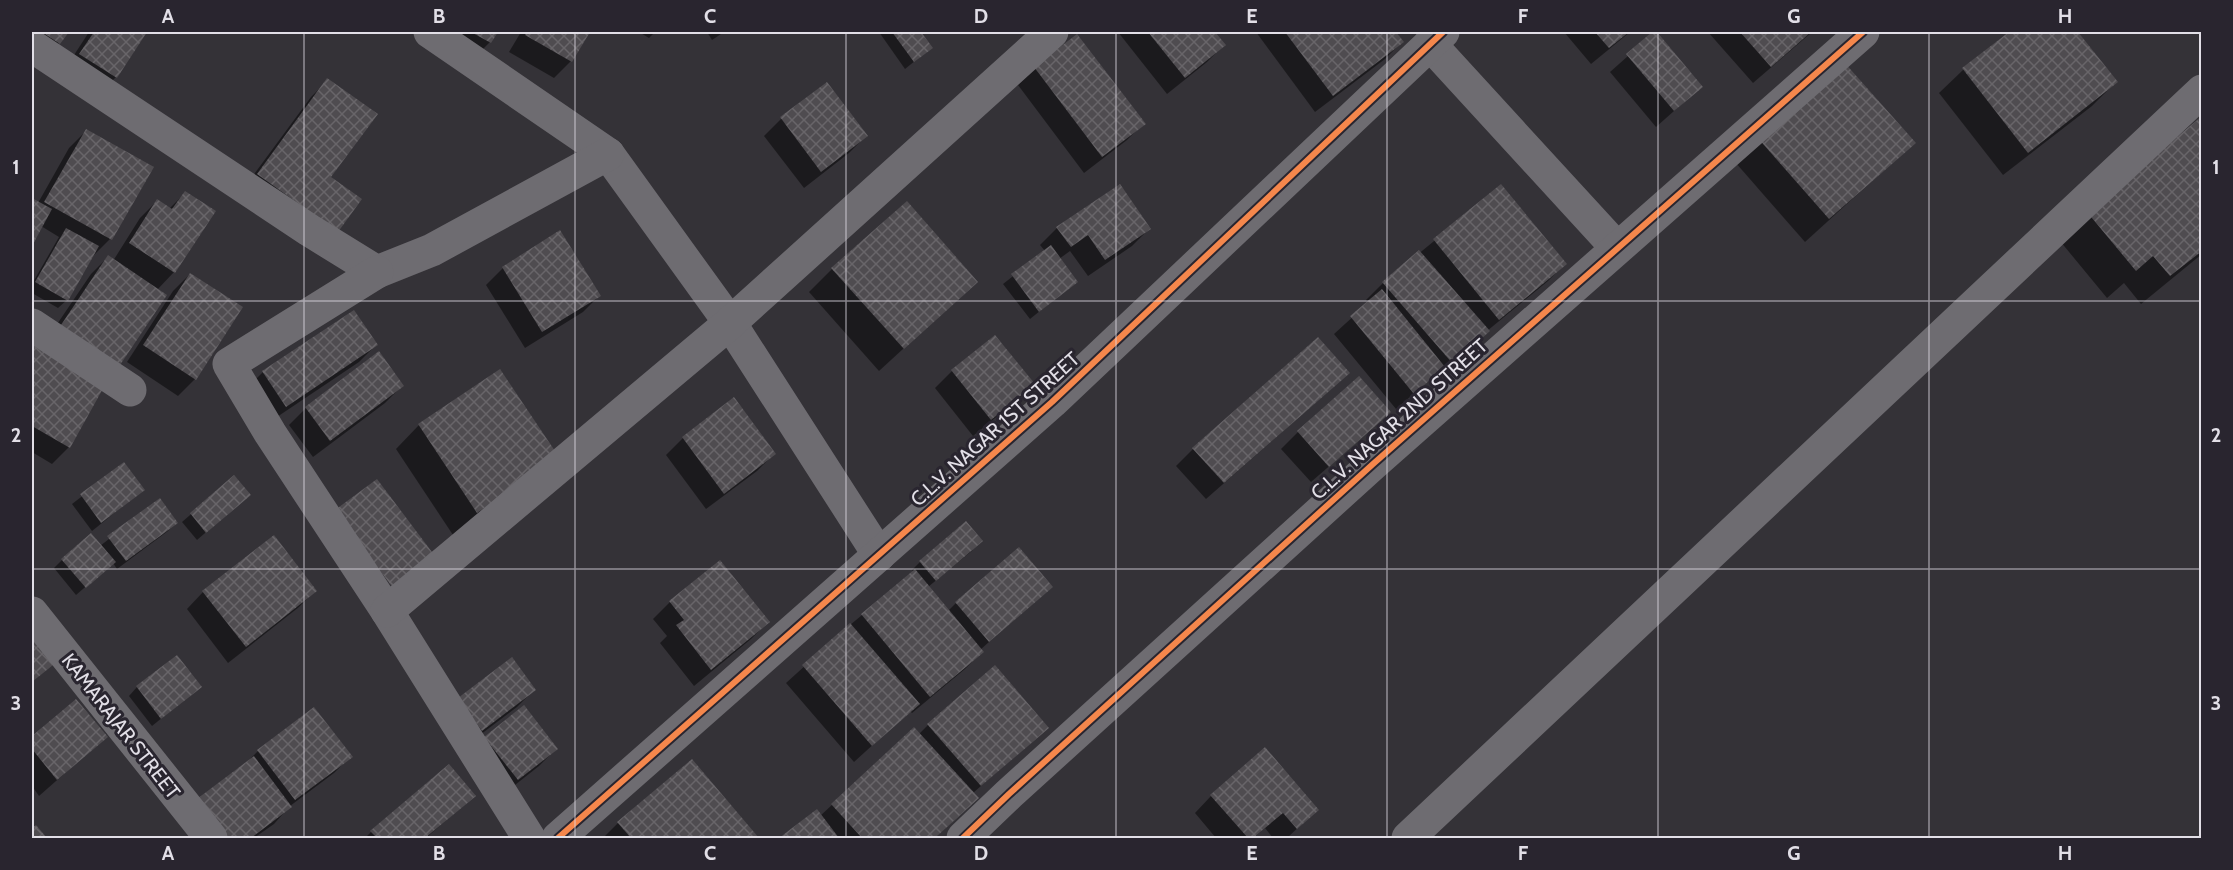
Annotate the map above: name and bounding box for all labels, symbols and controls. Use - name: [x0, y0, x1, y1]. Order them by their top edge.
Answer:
- text: A: [162, 4, 175, 28]
- text: B: [433, 4, 445, 28]
- text: C: [704, 4, 716, 28]
- text: D: [974, 4, 988, 28]
- text: E: [1246, 4, 1258, 28]
- text: F: [1518, 4, 1529, 28]
- text: G: [1787, 4, 1801, 28]
- text: H: [2058, 4, 2072, 28]
- text: 1: [12, 155, 20, 179]
- text: 1: [2212, 155, 2220, 179]
- street label: C.L.V. NAGAR 2ND STREET: [1306, 333, 1492, 505]
- street label: C.L.V. NAGAR 1ST STREET: [906, 347, 1085, 511]
- text: 2: [11, 423, 21, 447]
- text: 2: [2211, 423, 2221, 447]
- street label: KAMARAJAR STREET: [57, 649, 185, 804]
- text: 3: [11, 691, 21, 715]
- text: 3: [2211, 691, 2221, 715]
- text: A: [162, 841, 175, 865]
- text: B: [433, 841, 445, 865]
- text: C: [704, 841, 716, 865]
- text: D: [974, 841, 988, 865]
- text: E: [1246, 841, 1258, 865]
- text: F: [1518, 841, 1529, 865]
- text: G: [1787, 841, 1801, 865]
- text: H: [2058, 841, 2072, 865]

